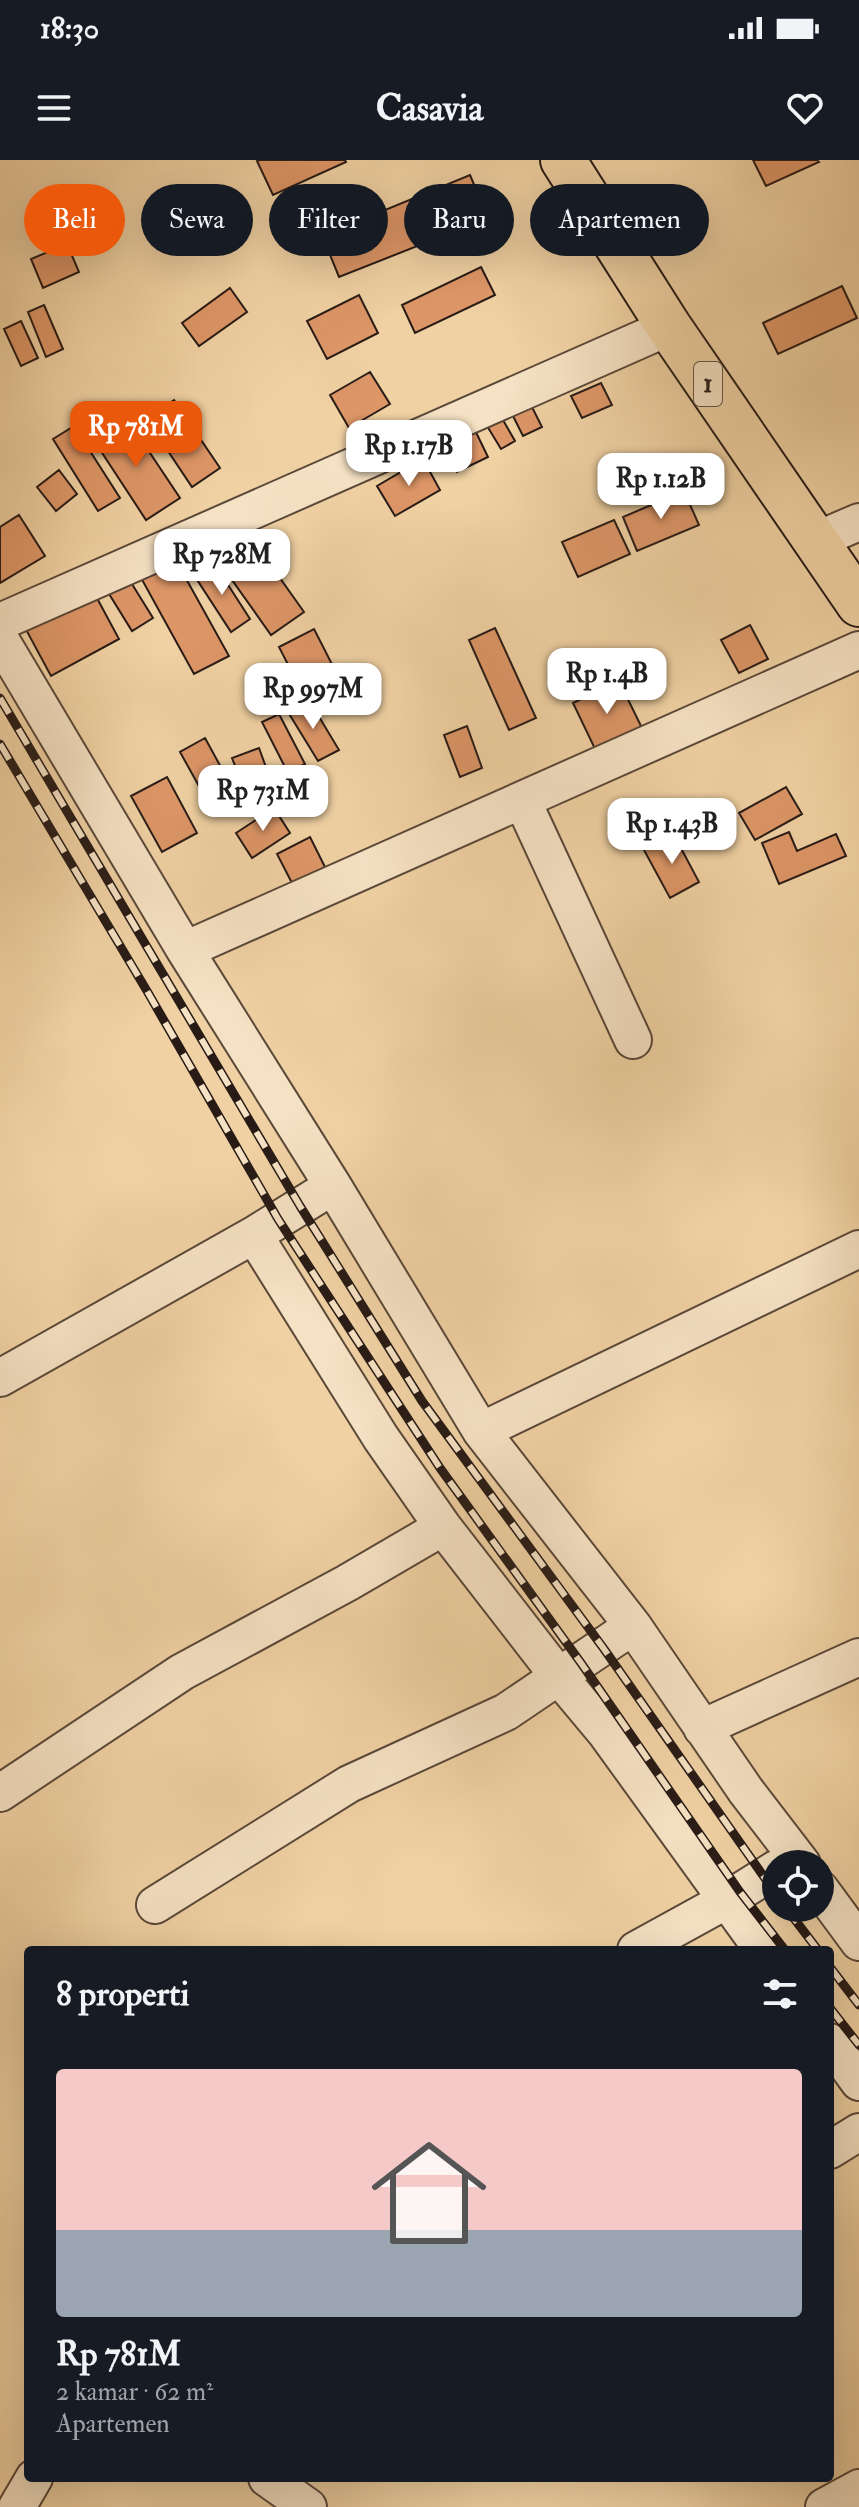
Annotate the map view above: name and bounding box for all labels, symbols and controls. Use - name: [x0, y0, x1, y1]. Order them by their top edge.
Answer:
- text: 18:30: [40, 10, 99, 47]
- icon: menu: [32, 86, 76, 130]
- text: Casavia: [376, 86, 483, 131]
- icon: heart: [783, 86, 827, 130]
- chip: Beli: [24, 184, 125, 256]
- chip: Sewa: [141, 184, 253, 256]
- chip: Filter: [269, 184, 388, 256]
- chip: Baru: [404, 184, 514, 256]
- chip: Apartemen: [530, 184, 709, 256]
- road number: 1: [694, 362, 722, 406]
- pin: Rp 781M: [62, 401, 210, 469]
- text: Rp 781M: [88, 411, 184, 443]
- pin: Rp 1.17B: [326, 420, 492, 488]
- text: Rp 1.17B: [364, 430, 454, 462]
- pin: Rp 1.12B: [578, 453, 744, 521]
- text: Rp 1.12B: [615, 463, 707, 495]
- pin: Rp 728M: [148, 529, 296, 597]
- text: Rp 728M: [172, 539, 272, 571]
- pin: Rp 1.4B: [533, 648, 681, 716]
- text: Rp 1.4B: [566, 658, 649, 690]
- pin: Rp 997M: [239, 663, 387, 731]
- text: Rp 997M: [263, 673, 363, 705]
- pin: Rp 731M: [189, 765, 337, 833]
- text: Rp 731M: [216, 775, 310, 807]
- pin: Rp 1.43B: [589, 798, 755, 866]
- text: Rp 1.43B: [626, 808, 718, 840]
- map controls: [762, 1850, 834, 1922]
- button: locate: [762, 1850, 834, 1922]
- icon: filters: [758, 1972, 802, 2016]
- text: 8 properti: [56, 1973, 189, 2016]
- icon: home: [357, 2121, 501, 2265]
- text: Rp 781M: [56, 2333, 181, 2376]
- text: 2 kamar · 62 m²: [56, 2376, 213, 2408]
- text: Apartemen: [56, 2408, 170, 2440]

